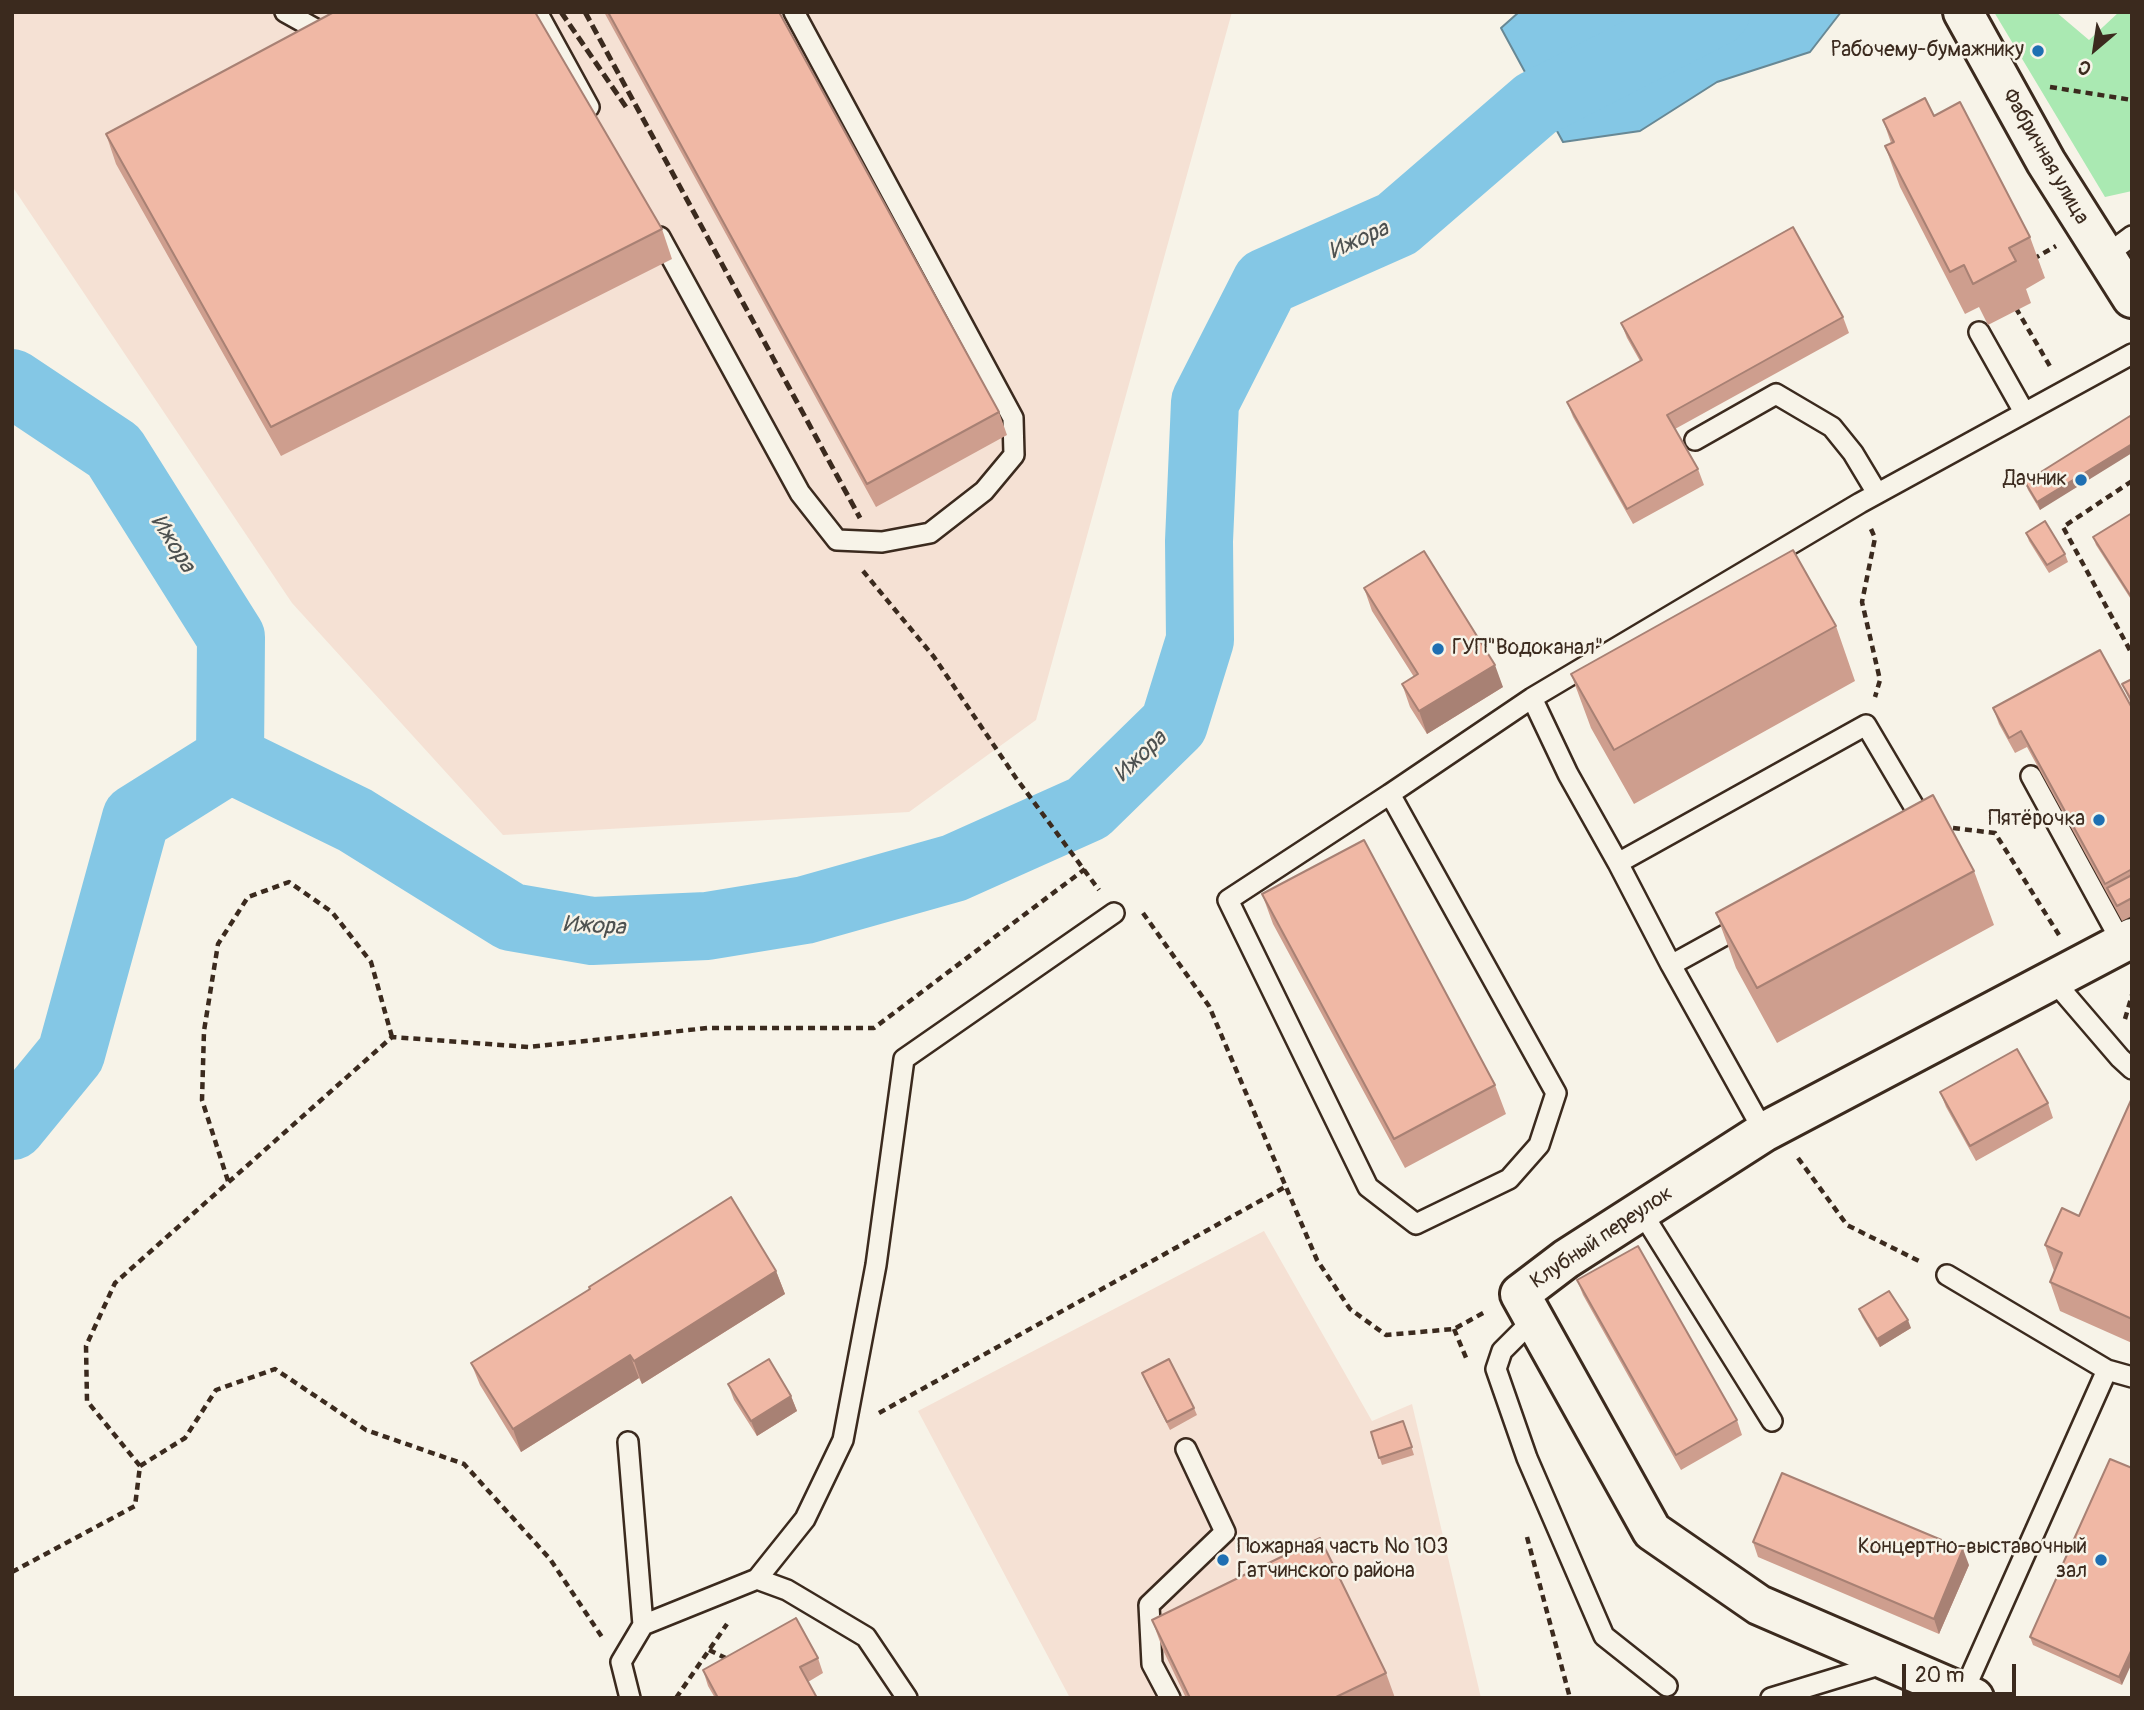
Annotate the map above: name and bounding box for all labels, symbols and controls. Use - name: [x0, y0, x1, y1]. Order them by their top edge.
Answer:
- north arrow: [2060, 14, 2130, 84]
- place label: Рабочему-бумажнику: [1831, 38, 2024, 64]
- marker: Рабочему-бумажнику: [2030, 43, 2046, 59]
- text: С: [2074, 54, 2096, 81]
- street label: Фабричная улица: [1996, 85, 2094, 229]
- water label: Ижора: [1325, 216, 1393, 266]
- place label: Дачник: [2003, 467, 2067, 493]
- marker: Дачник: [2073, 472, 2089, 488]
- water label: Ижора: [144, 510, 200, 578]
- place label: ГУП"Водоканал": [1452, 636, 1603, 662]
- marker: ГУП"Водоканал": [1430, 641, 1446, 657]
- water label: Ижора: [1109, 725, 1173, 789]
- place label: Пятёрочка: [1988, 807, 2085, 833]
- marker: Пятёрочка: [2091, 812, 2107, 828]
- water label: Ижора: [562, 912, 626, 942]
- street label: Клубный переулок: [1526, 1181, 1678, 1295]
- place label: Пожарная часть № 103 Гатчинского района: [1237, 1535, 1448, 1585]
- place label: Концертно-выставочный зал: [1858, 1535, 2087, 1585]
- marker: Пожарная часть № 103 Гатчинского района: [1215, 1552, 1231, 1568]
- marker: Концертно-выставочный зал: [2093, 1552, 2109, 1568]
- scale bar: [1906, 1650, 2020, 1694]
- text: 20 m: [1915, 1662, 1964, 1689]

